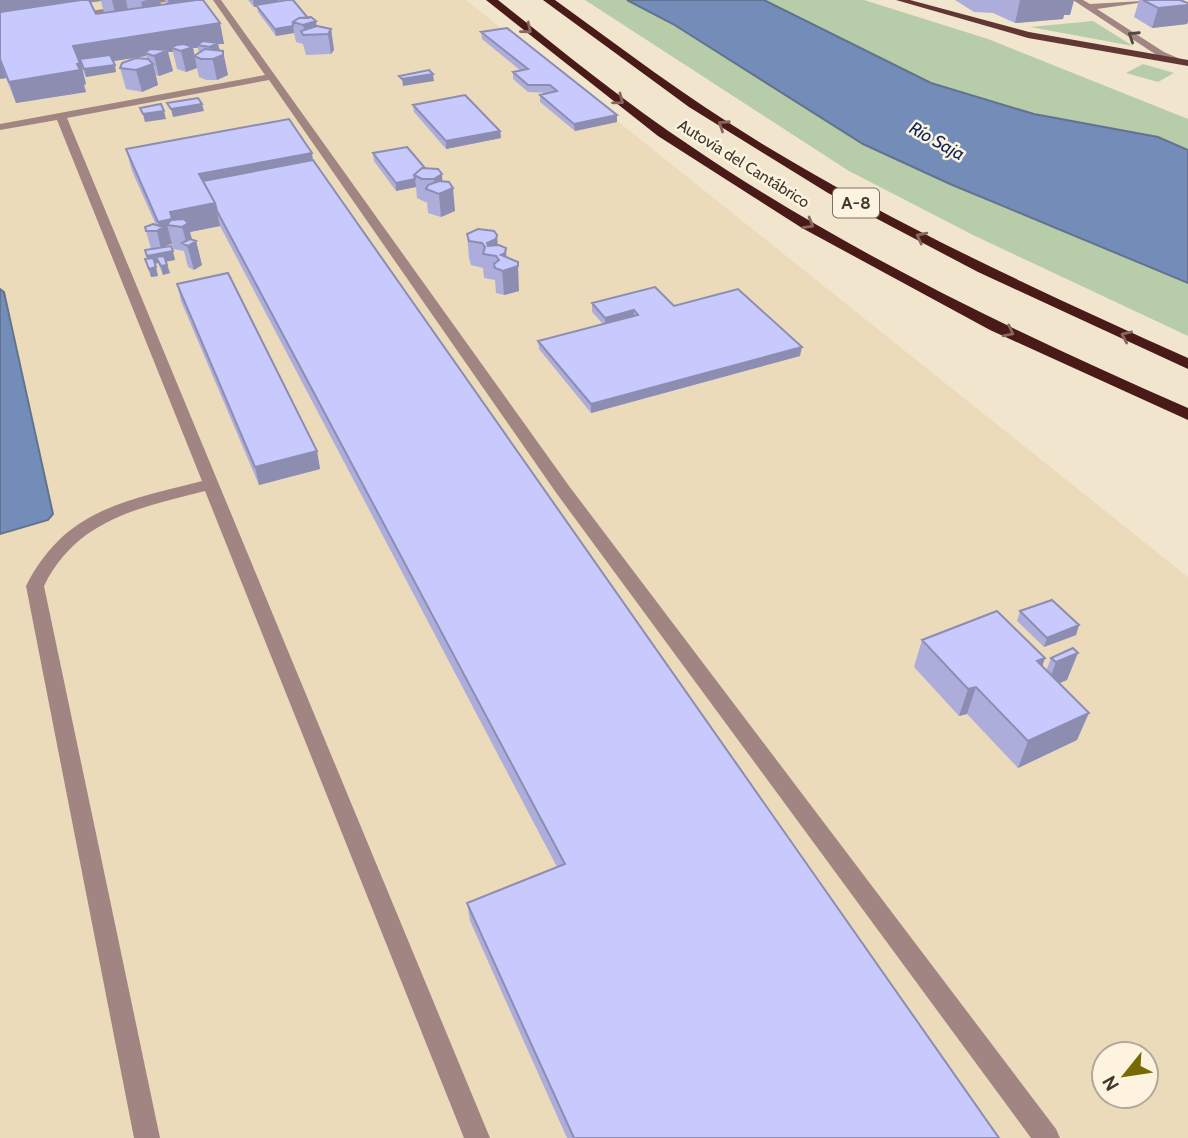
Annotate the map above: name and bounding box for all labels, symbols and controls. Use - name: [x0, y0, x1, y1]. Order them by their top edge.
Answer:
- one-way arrow: [520, 21, 532, 34]
- one-way arrow: [1127, 31, 1140, 44]
- one-way arrow: [611, 91, 624, 104]
- street label: Autovía del Cantábrico: [674, 115, 813, 212]
- water label: Río Saja: [906, 117, 968, 165]
- one-way arrow: [718, 120, 731, 133]
- road number: A-8: [833, 188, 879, 218]
- one-way arrow: [801, 216, 814, 229]
- one-way arrow: [916, 232, 928, 246]
- one-way arrow: [1002, 324, 1014, 338]
- one-way arrow: [1121, 330, 1133, 344]
- north arrow: [1090, 1040, 1160, 1110]
- text: N: [1097, 1072, 1124, 1095]

